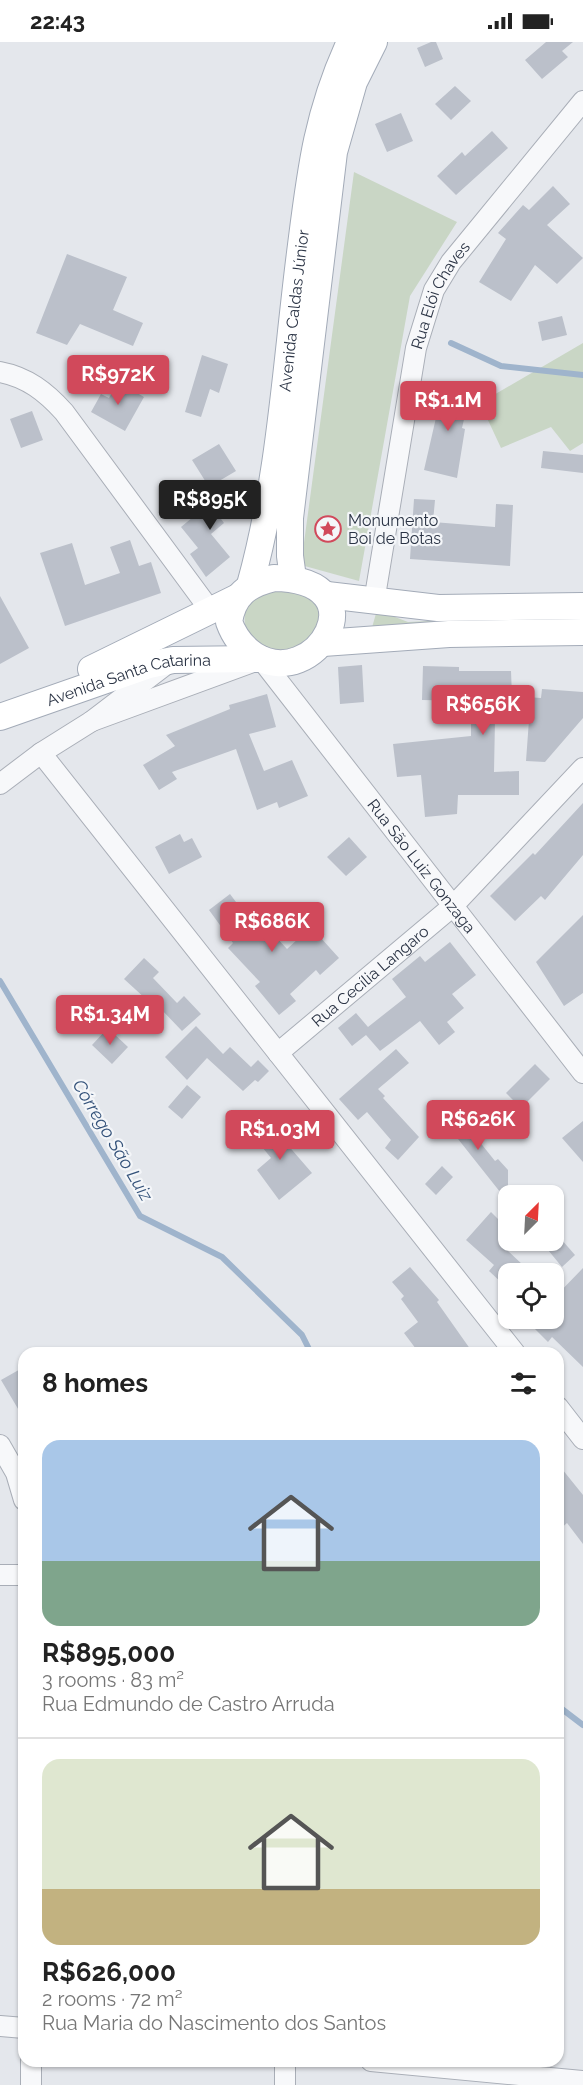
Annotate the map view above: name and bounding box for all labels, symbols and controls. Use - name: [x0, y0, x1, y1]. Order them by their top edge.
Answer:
- text: 22:43: [30, 8, 85, 34]
- street label: Avenida Caldas Júnior: [275, 228, 312, 393]
- street label: Rua Elói Chaves: [407, 237, 474, 351]
- pin: R$972K: [69, 355, 167, 406]
- text: R$972K: [81, 362, 155, 386]
- pin: R$1.1M: [399, 381, 497, 432]
- text: R$1.1M: [414, 388, 482, 412]
- pin: R$895K: [161, 480, 259, 531]
- text: R$895K: [173, 487, 247, 511]
- place label: Monumento Boi de Botas: [348, 511, 441, 548]
- place icon: Monumento Boi de Botas: [313, 514, 343, 544]
- street label: Avenida Santa Catarina: [44, 650, 211, 710]
- pin: R$656K: [434, 685, 532, 736]
- text: R$656K: [446, 692, 520, 716]
- street label: Rua São Luiz Gonzaga: [364, 795, 480, 937]
- pin: R$686K: [223, 902, 321, 953]
- text: R$686K: [234, 909, 310, 933]
- street label: Rua Cecília Langaro: [308, 921, 432, 1030]
- pin: R$1.34M: [55, 995, 165, 1046]
- text: R$1.34M: [70, 1002, 150, 1026]
- water label: Córrego São Luiz: [69, 1076, 158, 1205]
- pin: R$626K: [429, 1100, 527, 1151]
- text: R$626K: [441, 1107, 515, 1131]
- pin: R$1.03M: [225, 1110, 335, 1161]
- text: R$1.03M: [239, 1117, 321, 1141]
- north arrow: [498, 1185, 564, 1251]
- map controls: [498, 1185, 564, 1329]
- button: locate: [498, 1263, 564, 1329]
- icon: filters: [507, 1367, 540, 1400]
- text: 8 homes: [42, 1368, 148, 1398]
- icon: home: [237, 1479, 345, 1587]
- text: R$895,000: [42, 1638, 175, 1668]
- text: 3 rooms · 83 m²: [42, 1668, 184, 1692]
- text: Rua Edmundo de Castro Arruda: [42, 1692, 335, 1716]
- icon: home: [237, 1798, 345, 1906]
- text: R$626,000: [42, 1957, 176, 1987]
- text: 2 rooms · 72 m²: [42, 1987, 182, 2011]
- text: Rua Maria do Nascimento dos Santos: [42, 2011, 386, 2035]

